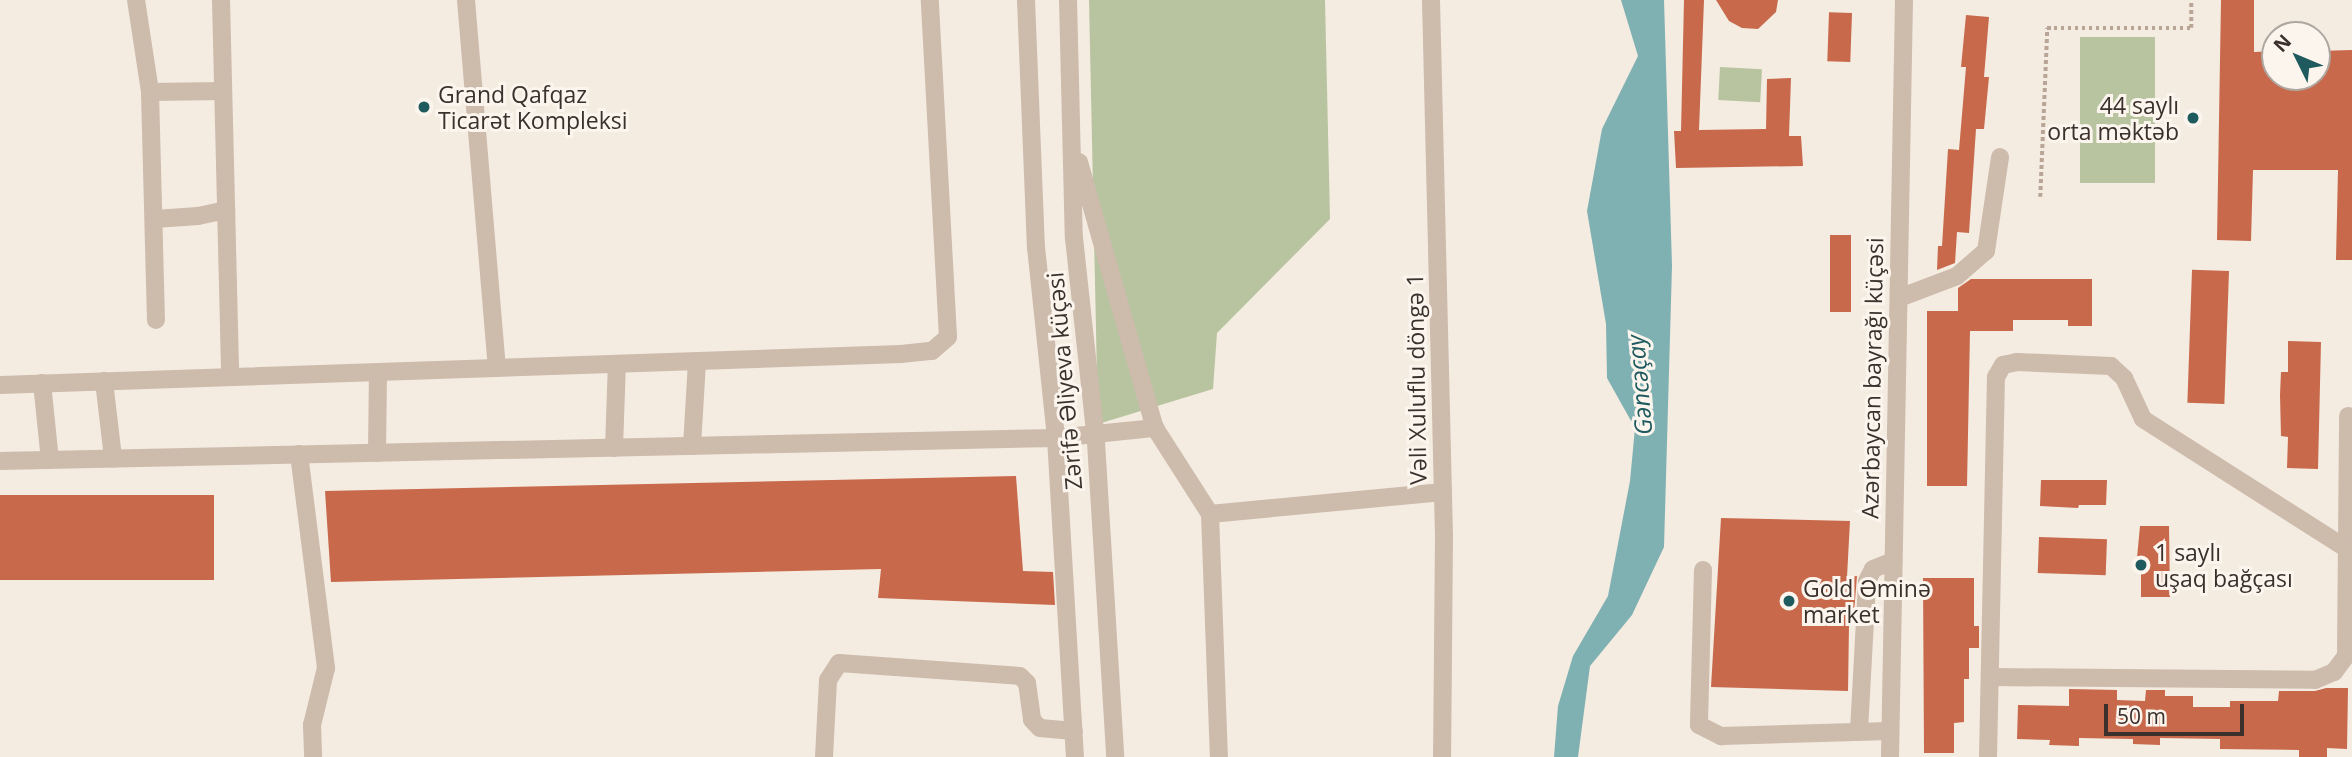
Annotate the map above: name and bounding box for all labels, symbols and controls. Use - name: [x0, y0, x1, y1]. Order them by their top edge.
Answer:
- north arrow: [2261, 21, 2331, 91]
- text: N: [2267, 29, 2297, 58]
- place label: Grand Qafqaz Ticarət Kompleksi: [438, 80, 628, 134]
- place label: 44 saylı orta məktəb: [2047, 91, 2179, 145]
- marker: Grand Qafqaz Ticarət Kompleksi: [416, 99, 432, 115]
- marker: 44 saylı orta məktəb: [2185, 110, 2201, 126]
- street label: Azərbaycan bayrağı küçəsi: [1856, 237, 1888, 519]
- street label: Zərifə Əliyeva küçəsi: [1041, 271, 1087, 491]
- street label: Vəli Xuluflu döngə 1: [1400, 273, 1432, 485]
- water label: Gəncəçay: [1620, 334, 1658, 436]
- place label: 1 saylı uşaq bağçası: [2155, 538, 2293, 592]
- marker: 1 saylı uşaq bağçası: [2133, 557, 2149, 573]
- place label: Gold Əminə market: [1803, 574, 1931, 628]
- marker: Gold Əminə market: [1781, 593, 1797, 609]
- scale bar: [2107, 690, 2247, 734]
- text: 50 m: [2117, 702, 2166, 730]

